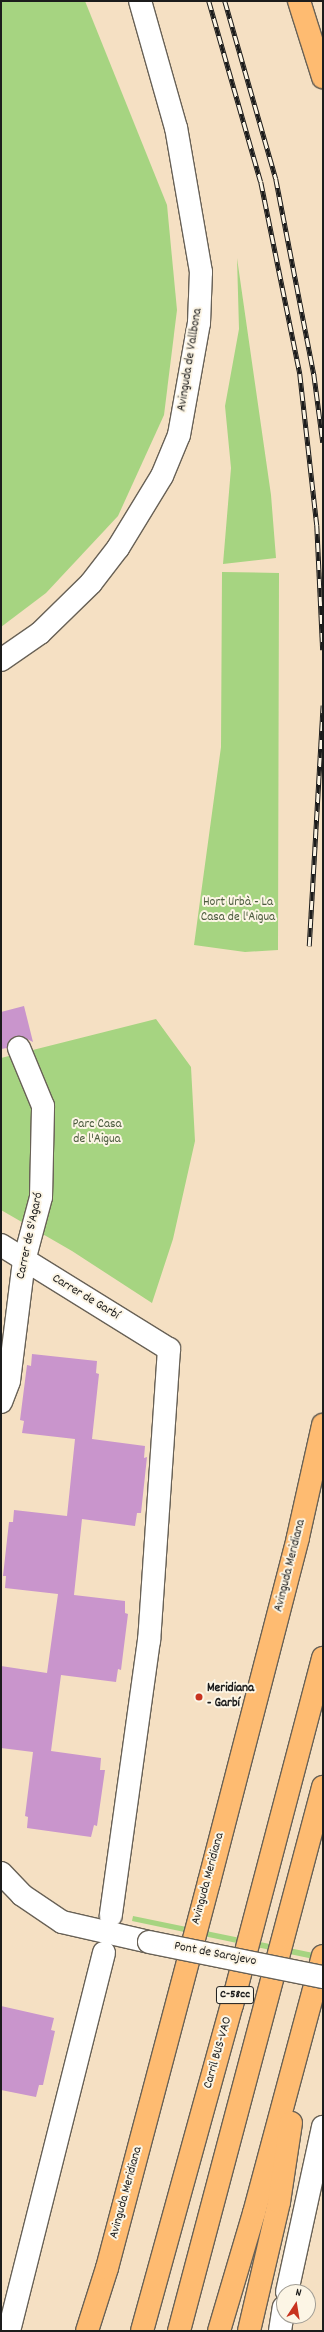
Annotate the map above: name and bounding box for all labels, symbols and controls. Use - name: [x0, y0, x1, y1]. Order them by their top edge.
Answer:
- street label: Avinguda de Vallbona: [175, 307, 207, 413]
- park label: Hort Urbà - La Casa de l'Aigua: [201, 896, 275, 927]
- park label: Parc Casa de l'Aigua: [72, 1118, 122, 1149]
- street label: Carrer de S'Agaró: [14, 1191, 48, 1281]
- street label: Carrer de Garbí: [48, 1272, 122, 1324]
- street label: Avinguda Meridiana: [272, 1518, 310, 1614]
- place label: Meridiana - Garbí: [207, 1682, 254, 1713]
- marker: Meridiana - Garbí: [194, 1692, 204, 1702]
- street label: Avinguda Meridiana: [189, 1831, 229, 1927]
- street label: Pont de Sarajevo: [173, 1939, 257, 1971]
- road number: C-58cc: [215, 1985, 255, 2005]
- street label: Carril BUS-VAO: [201, 2015, 237, 2091]
- street label: Avinguda Meridiana: [107, 2145, 147, 2241]
- north arrow: [276, 2284, 316, 2324]
- text: N: [294, 2285, 303, 2302]

